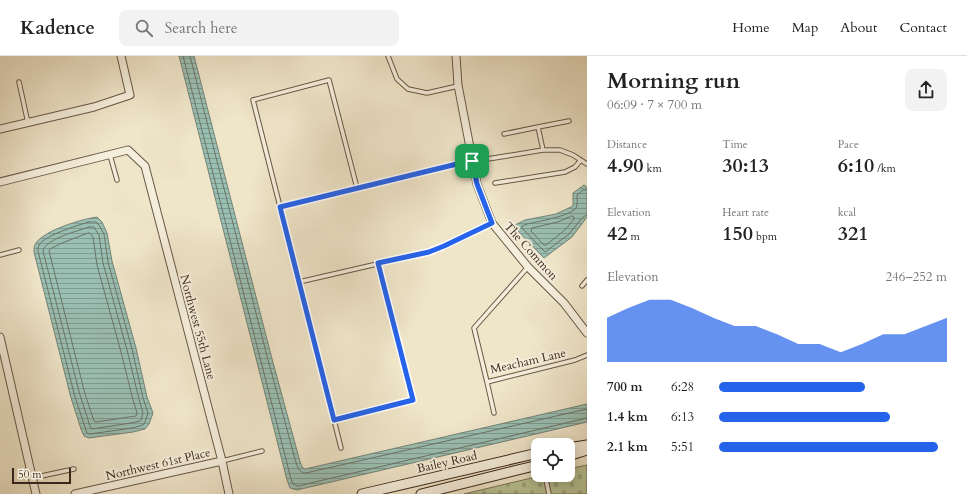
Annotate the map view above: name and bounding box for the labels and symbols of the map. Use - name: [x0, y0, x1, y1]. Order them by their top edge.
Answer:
- pin: [455, 144, 489, 178]
- street label: The Common: [501, 218, 562, 284]
- street label: Northwest 55th Lane: [176, 273, 220, 381]
- street label: Meacham Lane: [489, 345, 567, 377]
- street label: Northwest 61st Place: [104, 444, 212, 484]
- street label: Bailey Road: [415, 447, 479, 477]
- scale bar: [12, 466, 71, 485]

